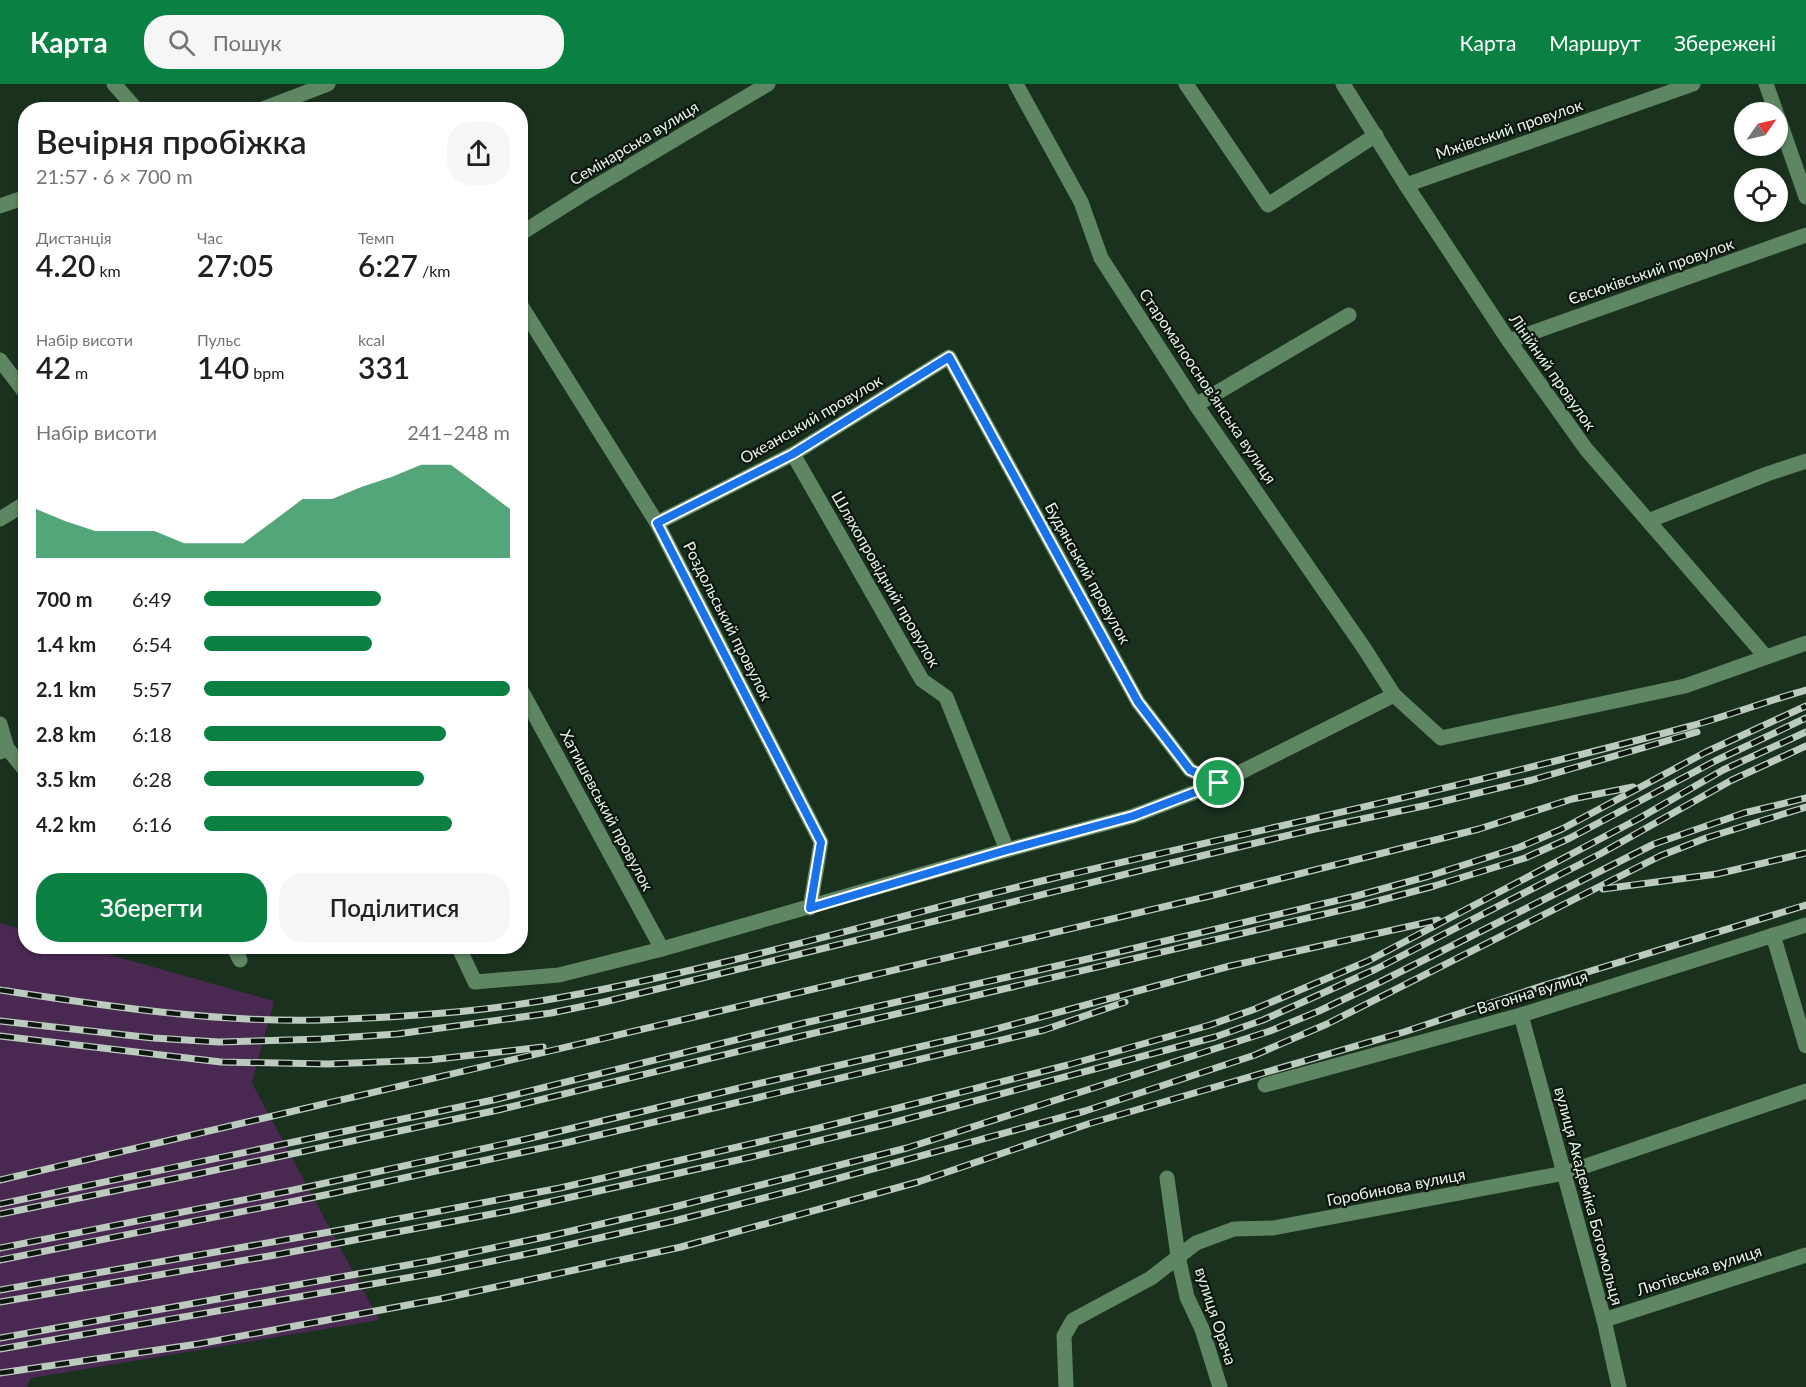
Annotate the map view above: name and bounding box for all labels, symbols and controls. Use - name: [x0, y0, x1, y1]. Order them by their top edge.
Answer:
- search box: [144, 15, 564, 69]
- text: Карта: [30, 25, 108, 59]
- icon: search: [165, 26, 198, 59]
- text: Пошук: [213, 29, 282, 56]
- text: Карта: [1460, 30, 1516, 55]
- text: Маршрут: [1549, 30, 1641, 55]
- text: Збережені: [1674, 30, 1776, 55]
- street label: Мжівський провулок: [1433, 94, 1586, 163]
- street label: Семінарська вулиця: [566, 97, 702, 189]
- north arrow: [1734, 102, 1788, 156]
- map controls: [1734, 102, 1788, 222]
- text: Вечірня пробіжка: [36, 121, 307, 161]
- button: share: [447, 122, 510, 185]
- text: 21:57 · 6 × 700 m: [36, 164, 193, 188]
- button: locate: [1734, 168, 1788, 222]
- text: Дистанція: [36, 228, 112, 247]
- text: Час: [197, 228, 223, 247]
- text: Темп: [358, 228, 394, 247]
- street label: Євсюківський провулок: [1566, 233, 1737, 308]
- text: 4.20: [36, 247, 95, 283]
- text: 27:05: [197, 247, 274, 283]
- text: 6:27: [358, 247, 418, 283]
- text: km: [95, 261, 121, 280]
- text: /km: [418, 261, 450, 280]
- street label: Старомалооснов’янська вулиця: [1136, 284, 1281, 487]
- street label: Лінійний провулок: [1506, 309, 1601, 434]
- text: Набір висоти: [36, 330, 133, 349]
- text: Пульс: [197, 330, 241, 349]
- text: kcal: [358, 330, 385, 349]
- text: 42: [36, 349, 71, 385]
- text: 140: [197, 349, 249, 385]
- text: 331: [358, 349, 410, 385]
- text: m: [71, 363, 88, 382]
- text: bpm: [249, 363, 284, 382]
- street label: Океанський провулок: [736, 370, 886, 467]
- text: Набір висоти: [36, 420, 157, 444]
- text: 241–248 m: [407, 420, 510, 444]
- street label: Шляхопровідний провулок: [828, 487, 945, 671]
- street label: Будянський провулок: [1042, 499, 1136, 647]
- street label: Роздольський провулок: [680, 538, 777, 704]
- text: 700 m: [36, 587, 92, 611]
- text: 6:49: [132, 587, 172, 611]
- text: 1.4 km: [36, 632, 96, 656]
- text: 6:54: [132, 632, 172, 656]
- text: 2.1 km: [36, 677, 96, 701]
- text: 5:57: [132, 677, 172, 701]
- text: 2.8 km: [36, 722, 96, 746]
- text: 6:18: [132, 722, 172, 746]
- street label: Хатишевський провулок: [557, 726, 658, 894]
- pin: [1193, 757, 1244, 808]
- icon: arrive: [1202, 766, 1235, 799]
- text: 3.5 km: [36, 767, 96, 791]
- text: 6:28: [132, 767, 172, 791]
- text: 4.2 km: [36, 812, 96, 836]
- text: 6:16: [132, 812, 172, 836]
- button: Зберегти: [36, 873, 267, 942]
- button: Поділитися: [279, 873, 510, 942]
- street label: Вагонна вулиця: [1474, 966, 1590, 1017]
- street label: вулиця Академіка Богомольця: [1551, 1085, 1628, 1307]
- street label: Горобинова вулиця: [1325, 1164, 1467, 1209]
- street label: Лютівська вулиця: [1633, 1240, 1764, 1299]
- street label: вулиця Орача: [1192, 1265, 1241, 1367]

